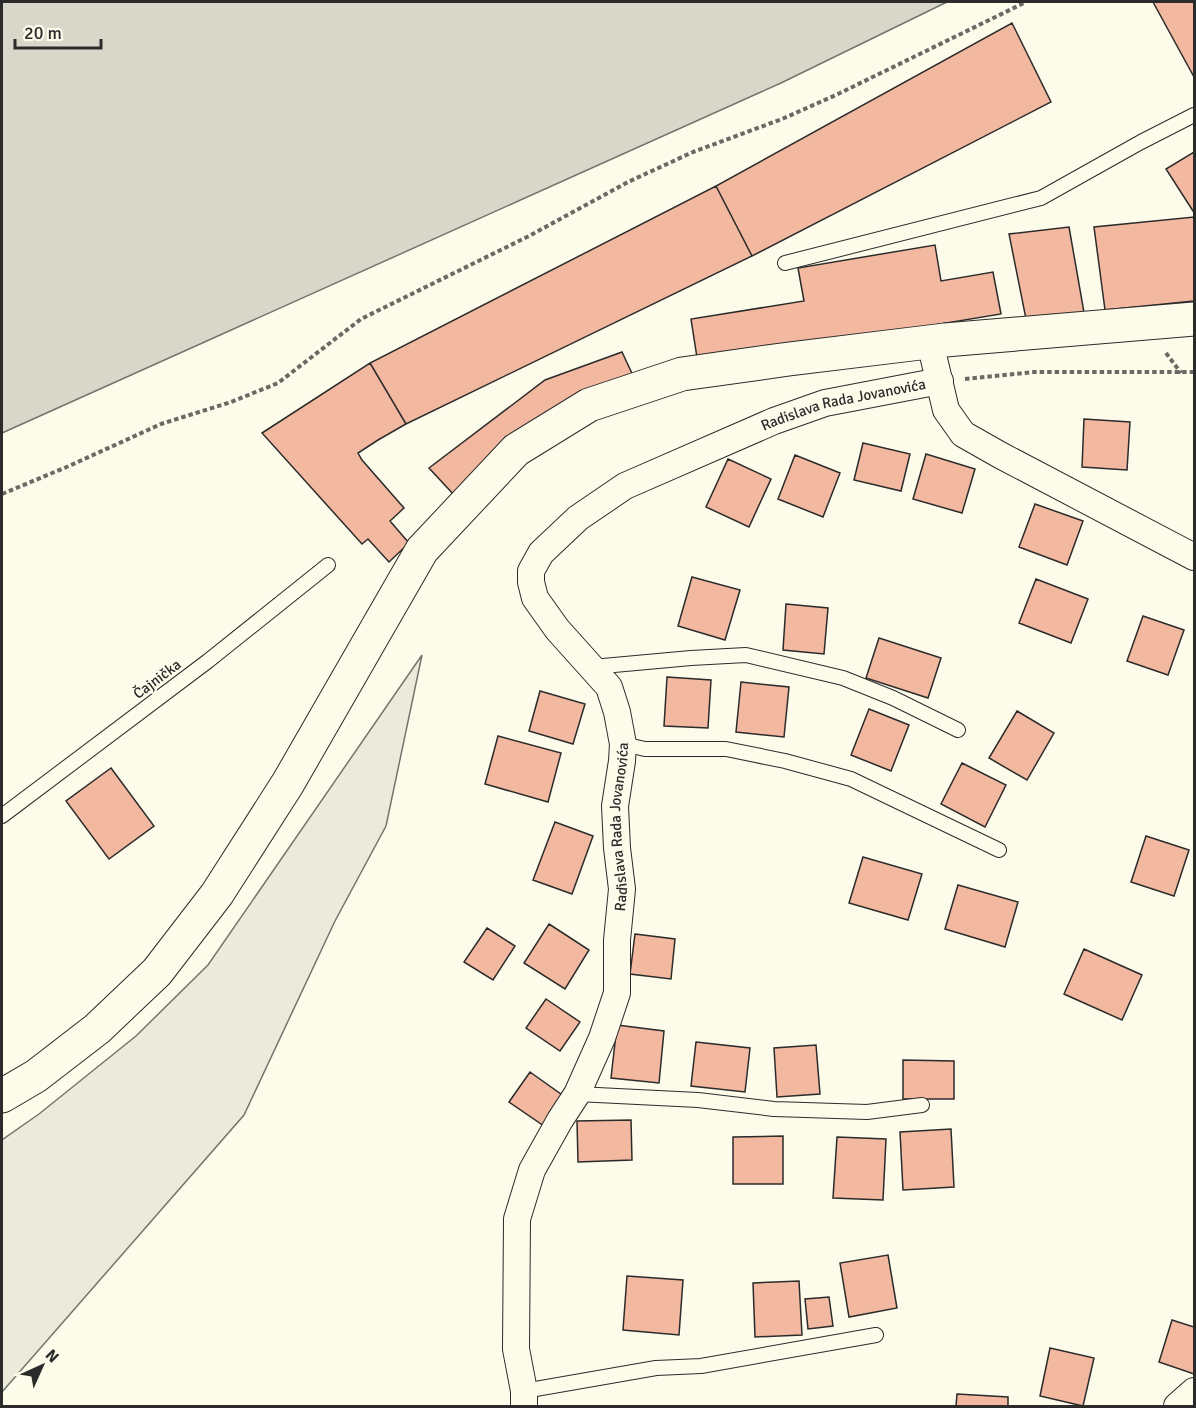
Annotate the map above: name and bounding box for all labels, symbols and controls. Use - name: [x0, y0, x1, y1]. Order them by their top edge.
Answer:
- scale bar: [15, 12, 100, 50]
- text: 20 m: [24, 22, 62, 44]
- street label: Radislava Rada Jovanovića: [758, 375, 927, 435]
- street label: Čajnička: [129, 654, 184, 703]
- street label: Radislava Rada Jovanovića: [606, 742, 632, 912]
- north arrow: [12, 1336, 72, 1396]
- text: N: [41, 1345, 63, 1367]

